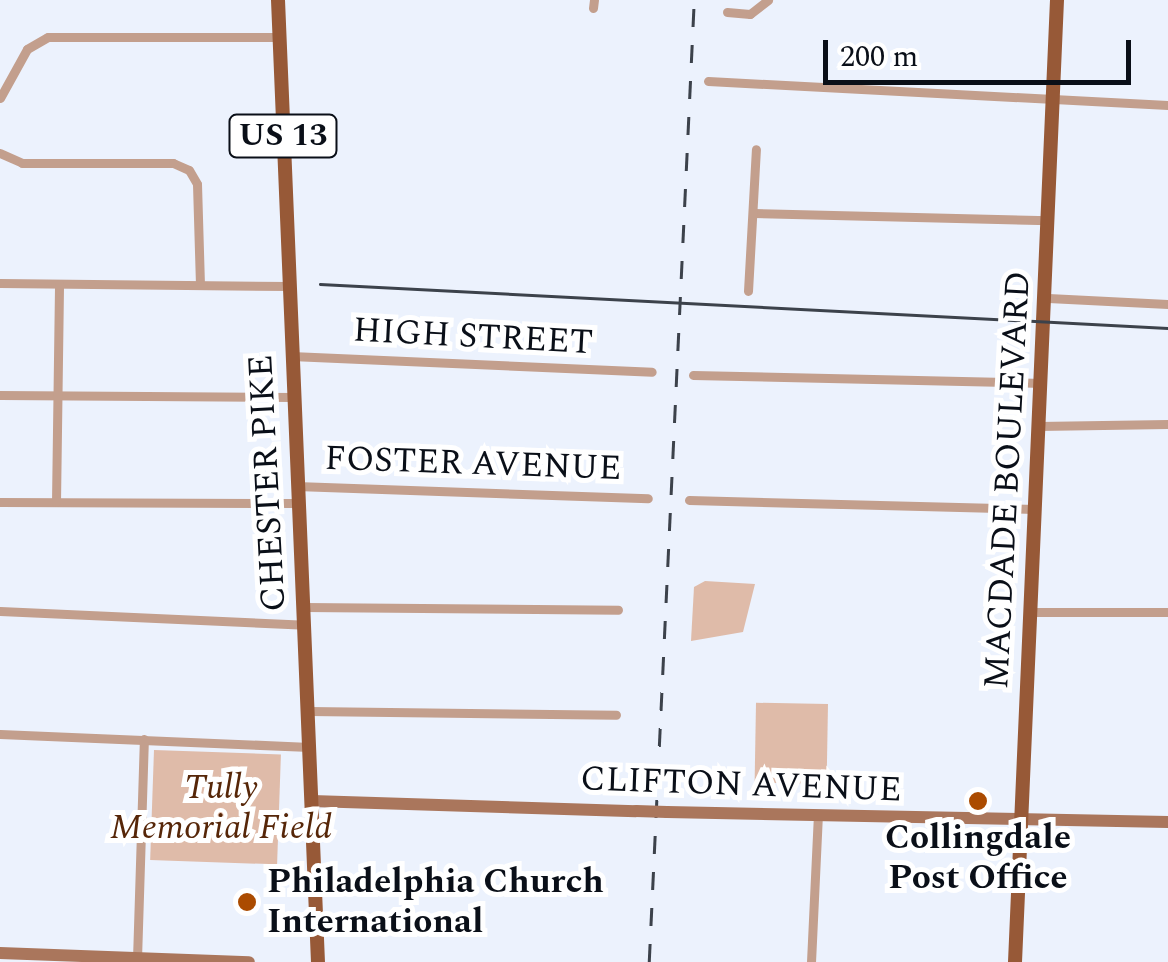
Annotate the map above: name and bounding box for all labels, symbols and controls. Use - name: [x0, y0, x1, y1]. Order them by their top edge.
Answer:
- scale bar: [828, 20, 1136, 82]
- text: 200 m: [840, 34, 918, 80]
- road number: US 13: [228, 109, 338, 163]
- street label: MACDADE BOULEVARD: [976, 270, 1040, 690]
- street label: HIGH STREET: [352, 310, 594, 364]
- street label: CHESTER PIKE: [240, 353, 296, 613]
- street label: FOSTER AVENUE: [324, 438, 622, 490]
- street label: CLIFTON AVENUE: [580, 758, 902, 812]
- park label: Tully Memorial Field: [110, 767, 332, 849]
- marker: Collingdale Post Office: [967, 790, 989, 812]
- place label: Collingdale Post Office: [885, 817, 1071, 899]
- place label: Philadelphia Church International: [267, 861, 604, 943]
- marker: Philadelphia Church International: [236, 891, 258, 913]

